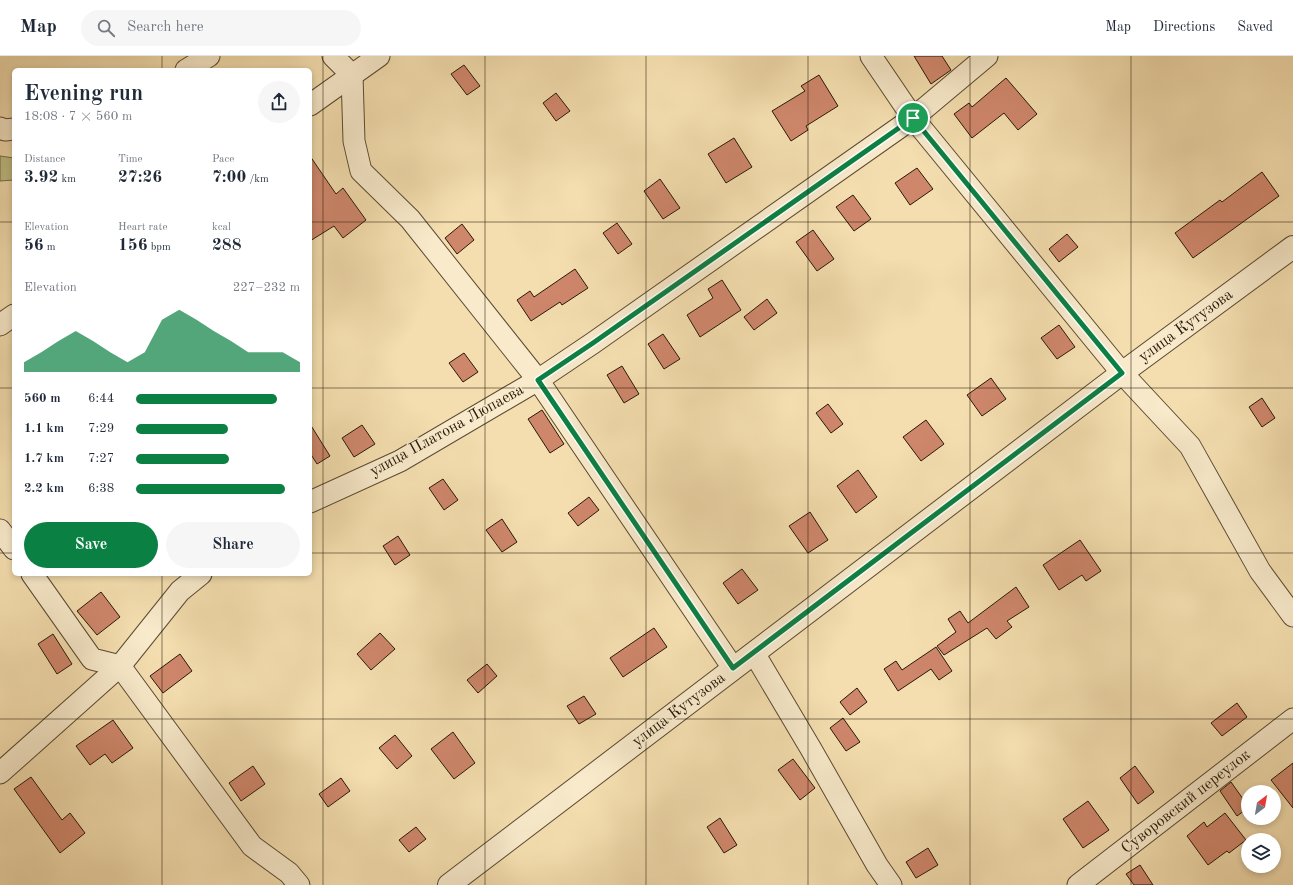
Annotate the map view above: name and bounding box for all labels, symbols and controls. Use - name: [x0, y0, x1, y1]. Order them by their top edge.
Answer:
- search box: [81, 10, 361, 46]
- icon: search: [95, 17, 117, 39]
- text: Map: [20, 18, 57, 37]
- text: Search here: [127, 20, 204, 35]
- text: Map: [1105, 20, 1131, 34]
- text: Directions: [1153, 20, 1215, 34]
- text: Saved: [1237, 20, 1273, 34]
- button: share: [258, 81, 300, 123]
- text: Evening run: [24, 83, 143, 105]
- pin: [896, 101, 930, 135]
- icon: arrive: [902, 107, 924, 129]
- text: 18:08 · 7 × 560 m: [24, 110, 132, 123]
- text: Distance: [24, 154, 65, 165]
- text: Time: [118, 154, 143, 165]
- text: Pace: [212, 154, 234, 165]
- text: 3.92: [24, 169, 58, 186]
- text: 27:26: [118, 169, 162, 186]
- text: 7:00: [212, 169, 246, 186]
- text: km: [58, 174, 76, 185]
- text: /km: [246, 174, 269, 185]
- text: Elevation: [24, 222, 69, 233]
- text: Heart rate: [118, 222, 167, 233]
- text: kcal: [212, 222, 231, 233]
- text: 56: [24, 237, 44, 254]
- text: 156: [118, 237, 148, 254]
- text: 288: [212, 237, 242, 254]
- text: m: [44, 242, 56, 253]
- text: bpm: [148, 242, 171, 253]
- text: Elevation: [24, 281, 77, 294]
- text: 227–232 m: [233, 281, 300, 294]
- street label: улица Кутузова: [1136, 287, 1236, 365]
- street label: улица Платона Люпаева: [367, 382, 527, 480]
- text: 560 m: [24, 392, 61, 405]
- text: 6:44: [88, 392, 114, 405]
- text: 1.1 km: [24, 422, 64, 435]
- text: 7:29: [88, 422, 114, 435]
- text: 1.7 km: [24, 452, 64, 465]
- text: 7:27: [88, 452, 114, 465]
- text: 2.2 km: [24, 482, 64, 495]
- text: 6:38: [88, 482, 114, 495]
- button: Save: [24, 522, 158, 568]
- button: Share: [166, 522, 300, 568]
- street label: улица Кутузова: [629, 670, 729, 750]
- street label: Суворовский переулок: [1118, 747, 1254, 857]
- north arrow: [1241, 785, 1281, 825]
- map controls: [1241, 785, 1281, 873]
- button: layers: [1241, 833, 1281, 873]

